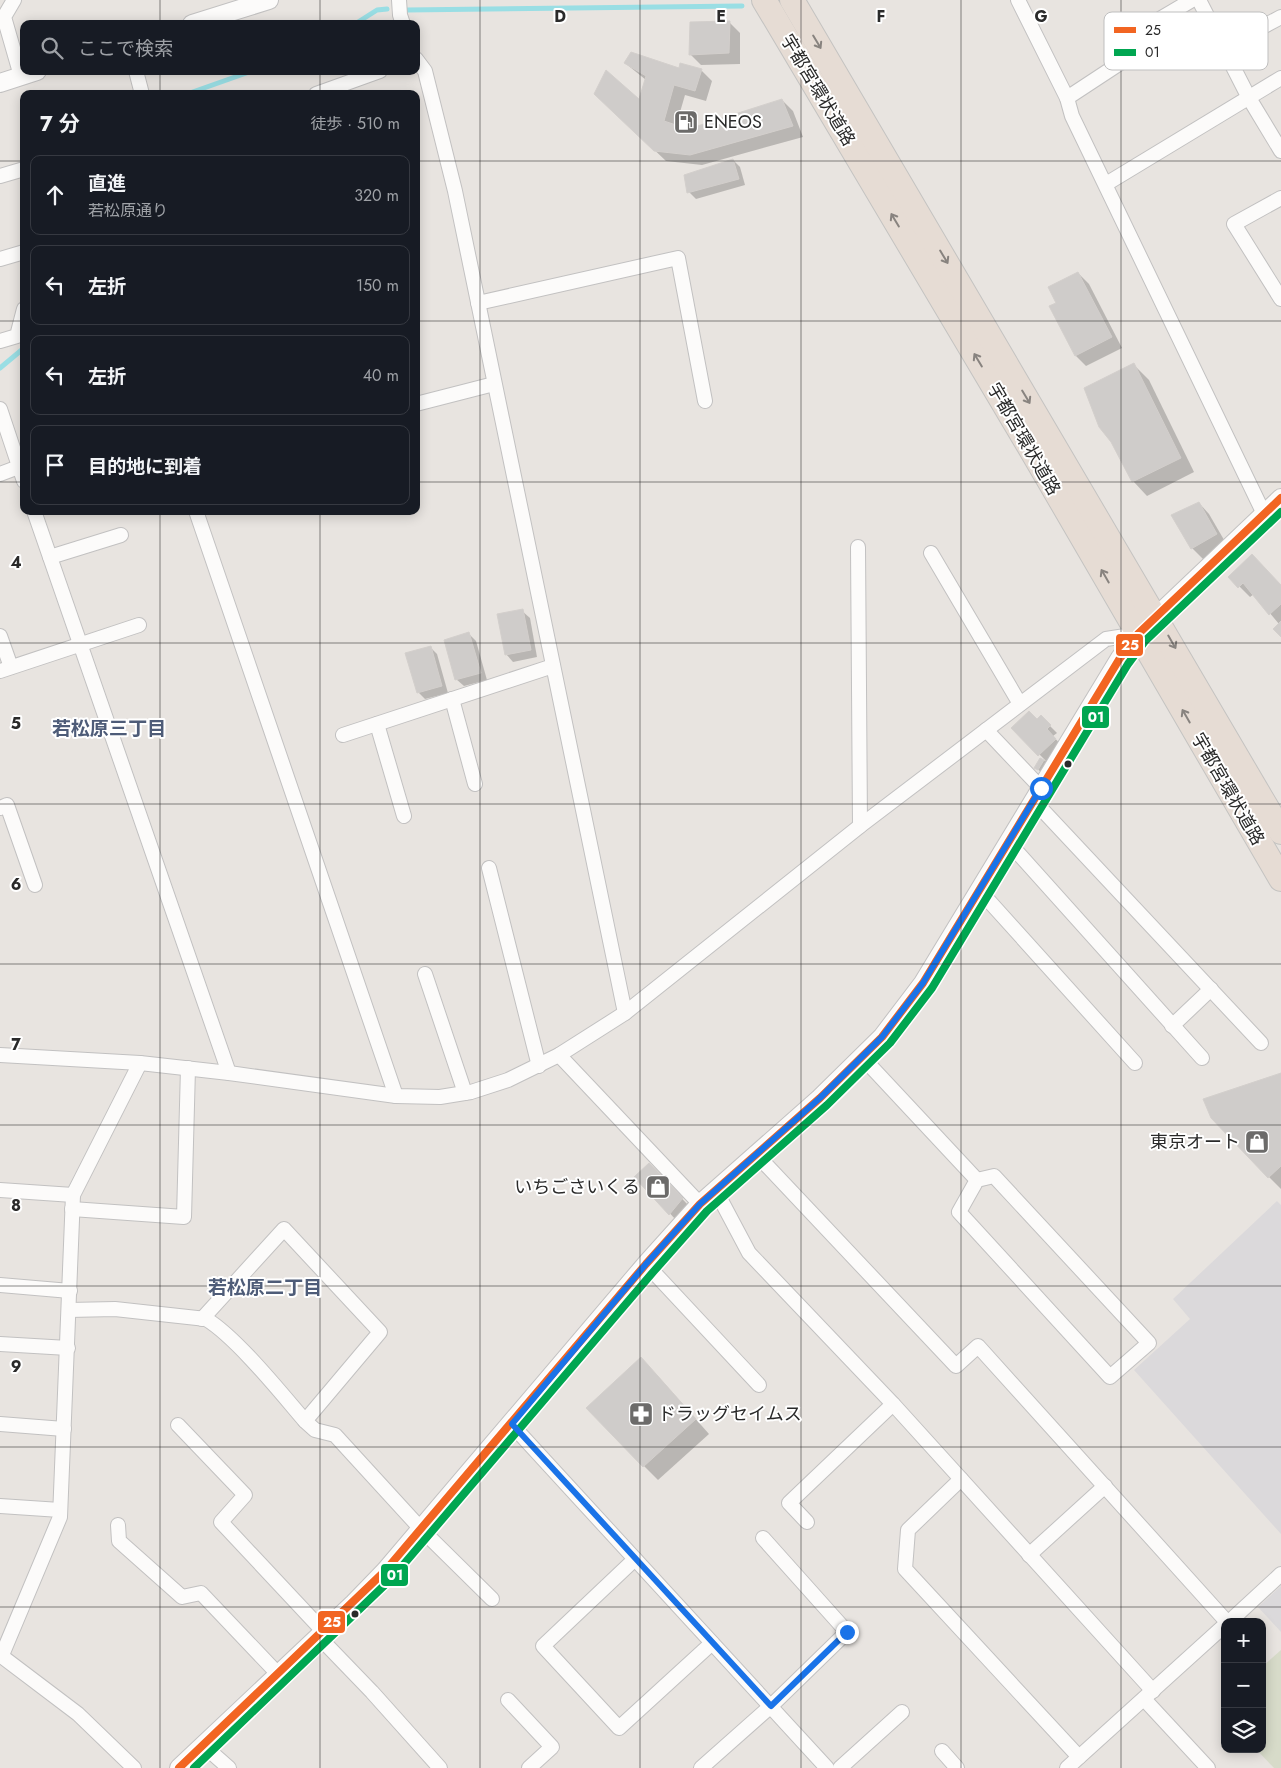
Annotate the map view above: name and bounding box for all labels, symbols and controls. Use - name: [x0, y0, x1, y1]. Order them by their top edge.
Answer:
- text: D: [554, 5, 566, 28]
- text: E: [716, 5, 726, 28]
- text: F: [877, 5, 885, 28]
- text: G: [1034, 5, 1048, 28]
- legend: [1104, 12, 1268, 70]
- search box: [20, 20, 420, 75]
- text: 25: [1145, 20, 1161, 40]
- street label: 宇都宮環状道路: [774, 29, 862, 151]
- icon: search: [38, 34, 66, 62]
- one-way arrow: [812, 34, 822, 49]
- text: ここで検索: [78, 35, 173, 62]
- text: 01: [1145, 42, 1160, 62]
- text: 7 分: [40, 109, 80, 139]
- fuel station icon: ENEOS: [673, 109, 699, 135]
- place label: ENEOS: [704, 109, 762, 135]
- text: 徒歩 · 510 m: [310, 112, 400, 135]
- text: 直進: [88, 170, 126, 197]
- icon: ahead: [41, 181, 69, 209]
- text: 320 m: [354, 184, 399, 207]
- text: 若松原通り: [88, 199, 168, 222]
- one-way arrow: [890, 214, 900, 228]
- one-way arrow: [939, 250, 949, 264]
- icon: left: [41, 271, 69, 299]
- text: 左折: [88, 273, 126, 300]
- text: 150 m: [356, 274, 399, 297]
- one-way arrow: [972, 354, 982, 368]
- icon: left: [41, 361, 69, 389]
- text: 左折: [88, 363, 126, 390]
- text: 40 m: [363, 364, 399, 387]
- street label: 宇都宮環状道路: [981, 378, 1067, 500]
- one-way arrow: [1022, 390, 1032, 404]
- icon: arrive: [41, 451, 69, 479]
- text: 目的地に到着: [88, 453, 202, 480]
- text: 4: [10, 551, 22, 574]
- one-way arrow: [1099, 569, 1109, 583]
- line badge: 25: [1115, 633, 1144, 657]
- text: 25: [1121, 635, 1139, 655]
- one-way arrow: [1167, 635, 1177, 649]
- line badge: 01: [1081, 705, 1110, 729]
- text: 01: [1088, 707, 1104, 727]
- one-way arrow: [1180, 710, 1190, 724]
- text: 5: [11, 712, 21, 735]
- district label: 若松原三丁目: [52, 715, 166, 742]
- street label: 宇都宮環状道路: [1185, 728, 1271, 850]
- unlabelled marker: [1063, 759, 1073, 769]
- route start: [1030, 777, 1053, 800]
- text: 6: [11, 873, 21, 896]
- text: 7: [11, 1033, 21, 1056]
- place label: 東京オート: [1150, 1129, 1240, 1155]
- shop icon: 東京オート: [1244, 1129, 1270, 1155]
- place label: いちごさいくる: [514, 1174, 640, 1200]
- shop icon: いちごさいくる: [645, 1174, 671, 1200]
- text: 8: [11, 1194, 21, 1217]
- district label: 若松原二丁目: [208, 1274, 322, 1301]
- text: 9: [11, 1355, 21, 1378]
- pharmacy icon: ドラッグセイムス: [628, 1401, 654, 1427]
- place label: ドラッグセイムス: [658, 1401, 802, 1427]
- line badge: 01: [380, 1563, 409, 1587]
- text: 01: [387, 1565, 403, 1585]
- unlabelled marker: [350, 1609, 360, 1619]
- line badge: 25: [317, 1610, 346, 1634]
- text: 25: [323, 1612, 341, 1632]
- map controls: [1221, 1618, 1266, 1753]
- button: +: [1221, 1618, 1266, 1663]
- route end: [836, 1621, 859, 1644]
- button: −: [1221, 1663, 1266, 1708]
- button: layers: [1221, 1708, 1266, 1753]

